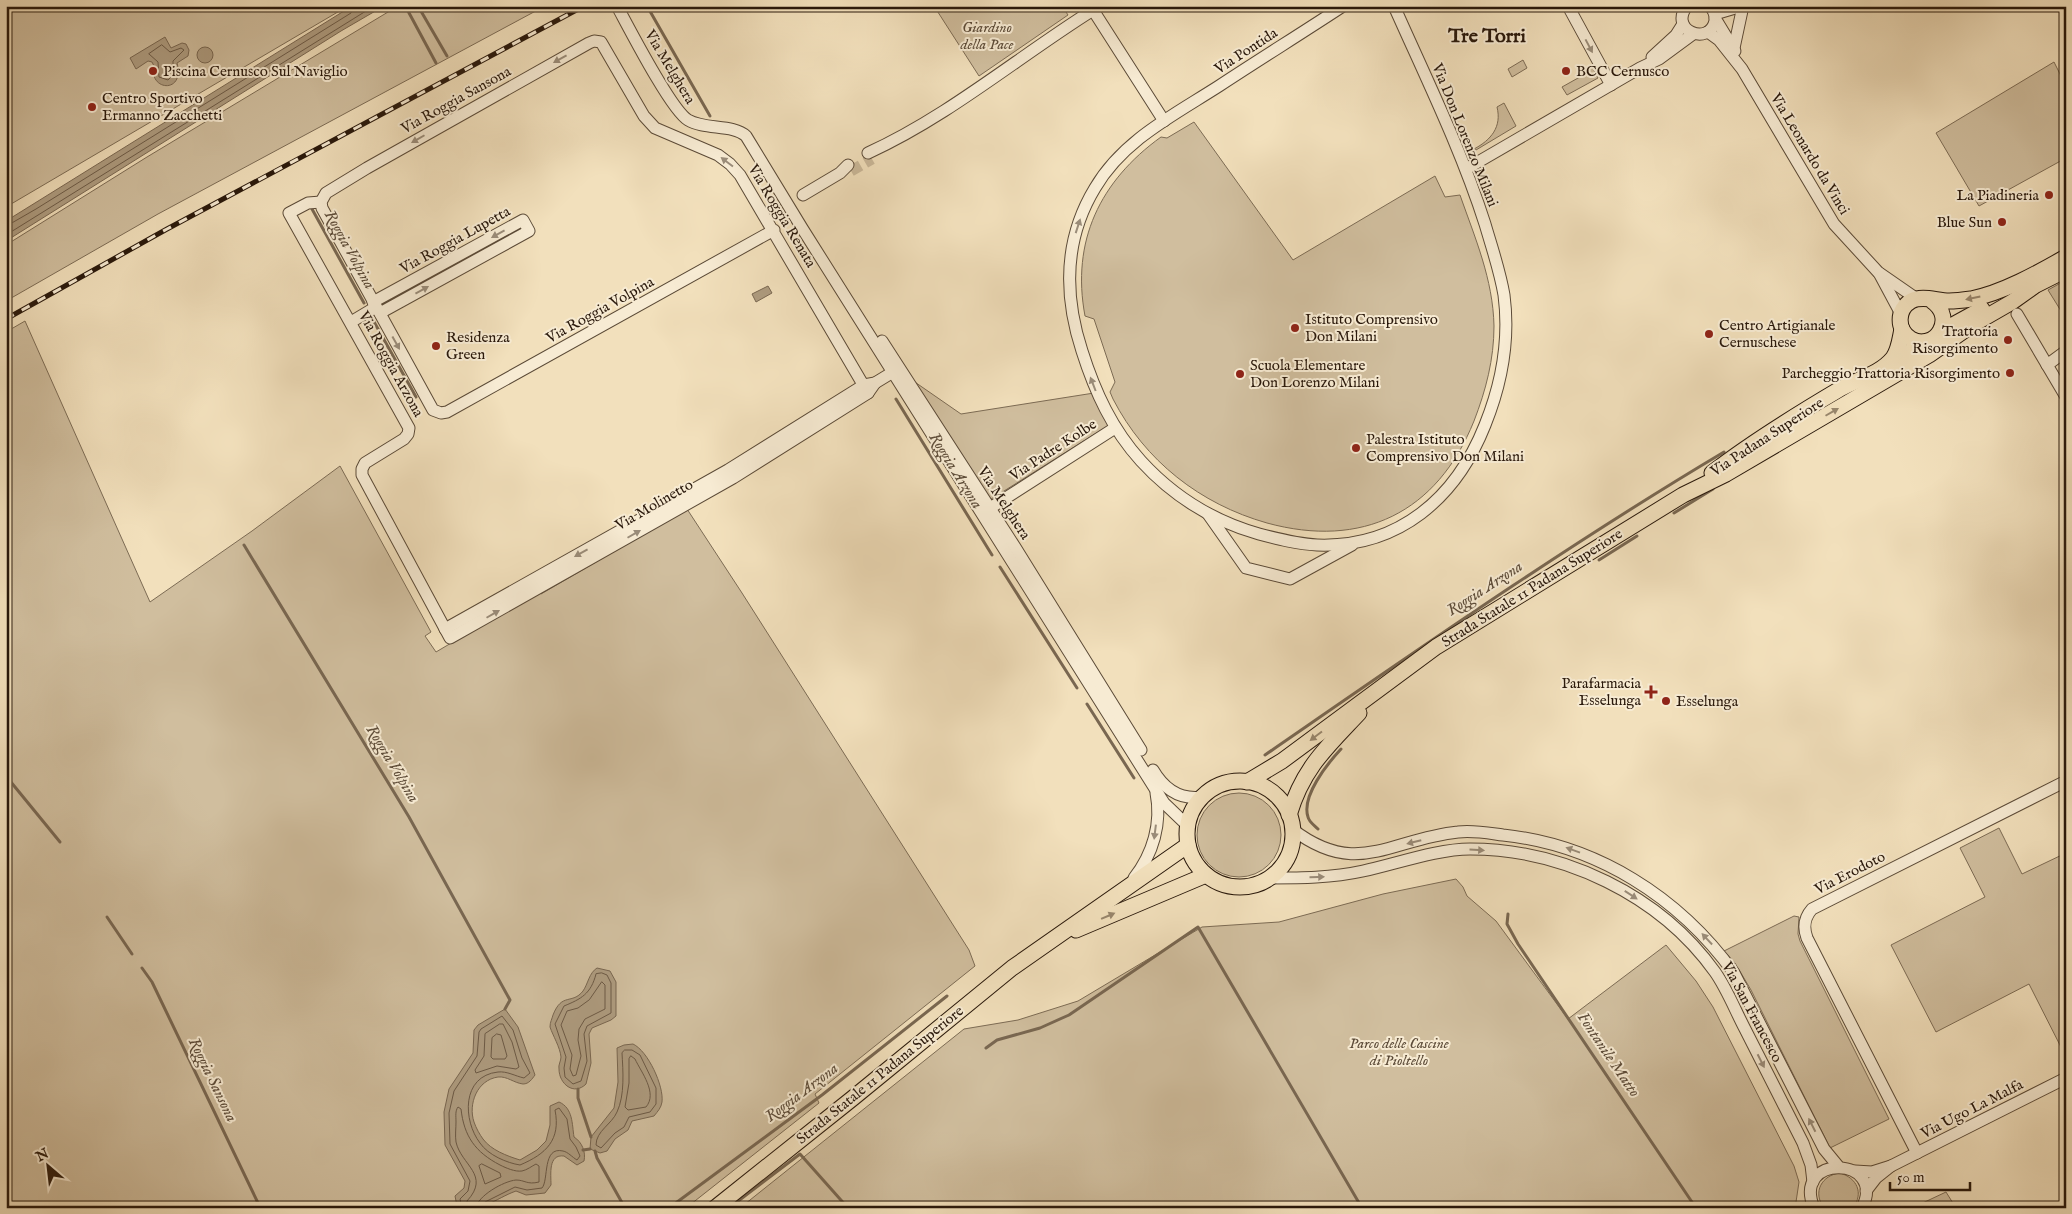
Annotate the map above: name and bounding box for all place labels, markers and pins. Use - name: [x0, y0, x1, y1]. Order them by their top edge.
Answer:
- place label: Piscina Cernusco Sul Naviglio: [163, 62, 348, 81]
- place label: BCC Cernusco: [1576, 62, 1669, 81]
- marker: Piscina Cernusco Sul Naviglio: [147, 65, 159, 77]
- marker: BCC Cernusco: [1560, 65, 1572, 77]
- place label: Centro Sportivo Ermanno Zacchetti: [102, 89, 222, 125]
- marker: Centro Sportivo Ermanno Zacchetti: [86, 101, 98, 113]
- place label: La Piadineria: [1957, 186, 2040, 205]
- marker: La Piadineria: [2043, 189, 2055, 201]
- place label: Blue Sun: [1937, 213, 1992, 232]
- marker: Blue Sun: [1996, 216, 2008, 228]
- place label: Istituto Comprensivo Don Milani: [1305, 310, 1438, 346]
- place label: Centro Artigianale Cernuschese: [1719, 316, 1836, 352]
- marker: Istituto Comprensivo Don Milani: [1289, 322, 1301, 334]
- place label: Trattoria Risorgimento: [1912, 322, 1999, 358]
- place label: Residenza Green: [446, 328, 510, 364]
- marker: Centro Artigianale Cernuschese: [1703, 328, 1715, 340]
- marker: Trattoria Risorgimento: [2002, 334, 2014, 346]
- marker: Residenza Green: [430, 340, 442, 352]
- place label: Scuola Elementare Don Lorenzo Milani: [1250, 356, 1380, 392]
- place label: Parcheggio Trattoria Risorgimento: [1781, 364, 2000, 383]
- marker: Parcheggio Trattoria Risorgimento: [2004, 367, 2016, 379]
- marker: Scuola Elementare Don Lorenzo Milani: [1234, 368, 1246, 380]
- place label: Palestra Istituto Comprensivo Don Milani: [1366, 430, 1524, 466]
- marker: Palestra Istituto Comprensivo Don Milani: [1350, 442, 1362, 454]
- place label: Parafarmacia Esselunga: [1562, 674, 1642, 710]
- marker: Parafarmacia Esselunga: [1645, 686, 1657, 698]
- place label: Esselunga: [1676, 692, 1739, 711]
- marker: Esselunga: [1660, 695, 1672, 707]

